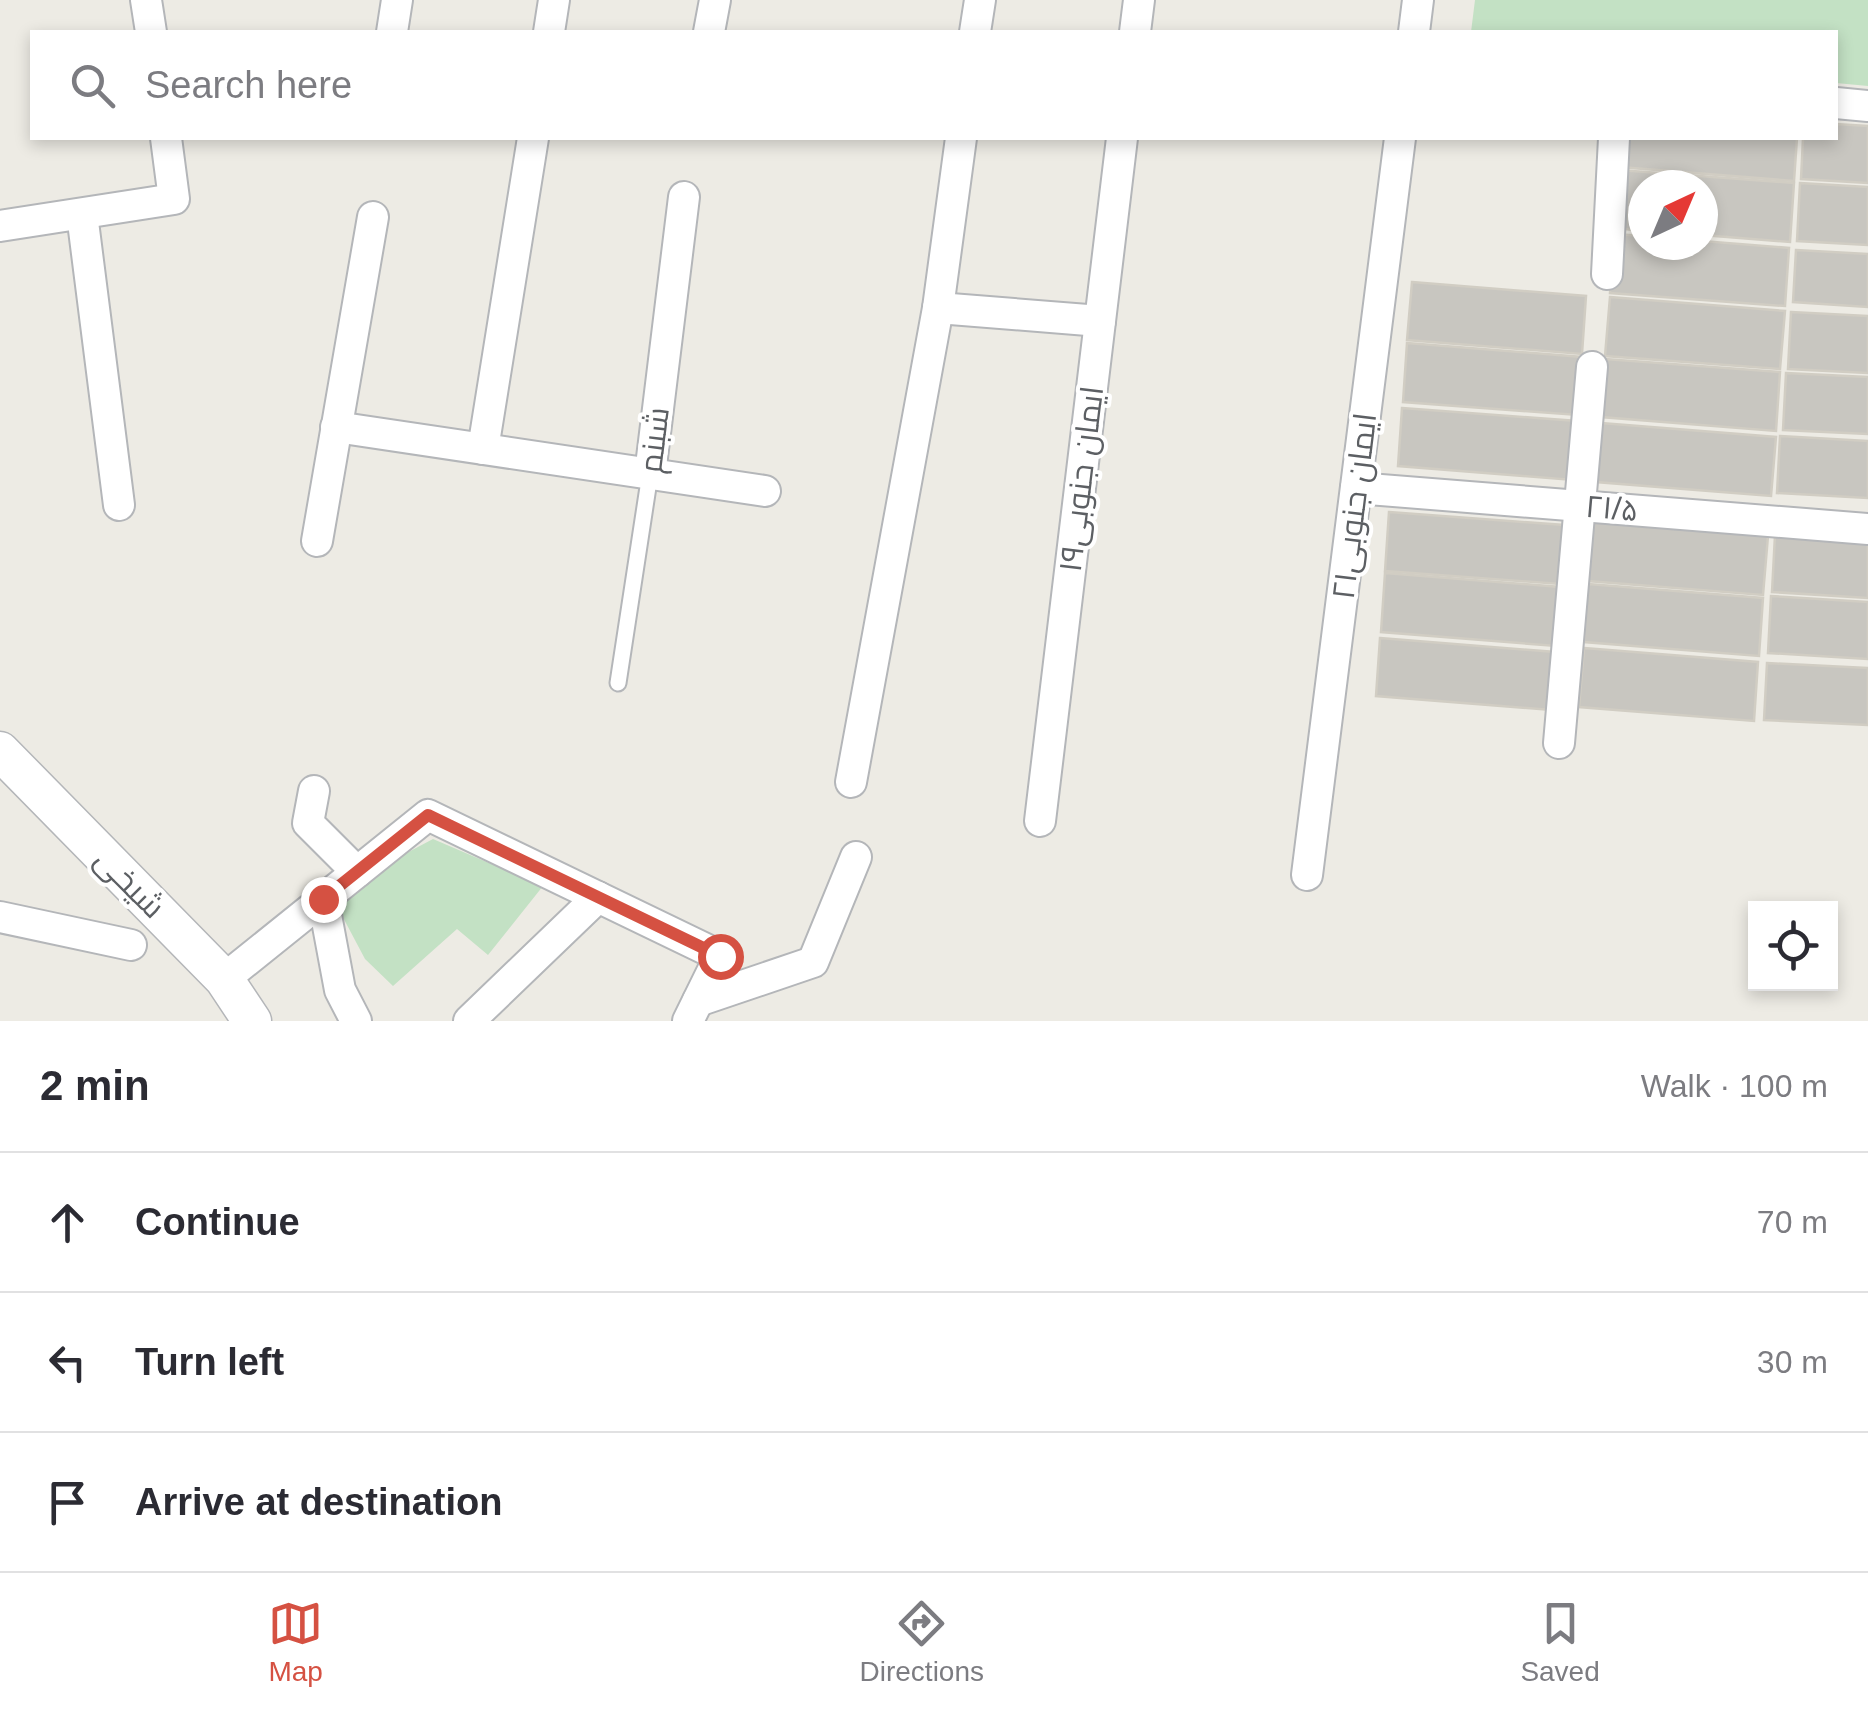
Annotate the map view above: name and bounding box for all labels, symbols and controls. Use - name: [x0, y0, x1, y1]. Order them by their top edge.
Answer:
- search box: [30, 30, 1838, 140]
- icon: search: [65, 58, 120, 113]
- text: Search here: [145, 64, 352, 106]
- north arrow: [1628, 170, 1718, 260]
- street label: ایمان جنوبی۱۹: [1052, 384, 1111, 574]
- street label: شبنم: [632, 405, 680, 476]
- street label: ایمان جنوبی۲۱: [1325, 411, 1384, 601]
- street label: ۲۱/۵: [1584, 488, 1640, 528]
- street label: شیخی: [87, 841, 172, 926]
- route end: [301, 877, 347, 923]
- map controls: [1748, 901, 1838, 991]
- button: locate: [1748, 901, 1838, 991]
- route start: [698, 934, 744, 980]
- text: 2 min: [40, 1062, 150, 1109]
- text: Walk · 100 m: [1641, 1068, 1828, 1104]
- icon: ahead: [40, 1195, 95, 1250]
- text: Continue: [135, 1201, 300, 1243]
- text: 70 m: [1757, 1204, 1828, 1240]
- icon: left: [40, 1335, 95, 1390]
- text: Turn left: [135, 1341, 284, 1383]
- text: 30 m: [1757, 1344, 1828, 1380]
- icon: arrive: [40, 1475, 95, 1530]
- text: Arrive at destination: [135, 1481, 502, 1523]
- tab: Map: [268, 1596, 323, 1688]
- tab: Directions: [860, 1596, 984, 1688]
- tab: Saved: [1520, 1596, 1600, 1688]

